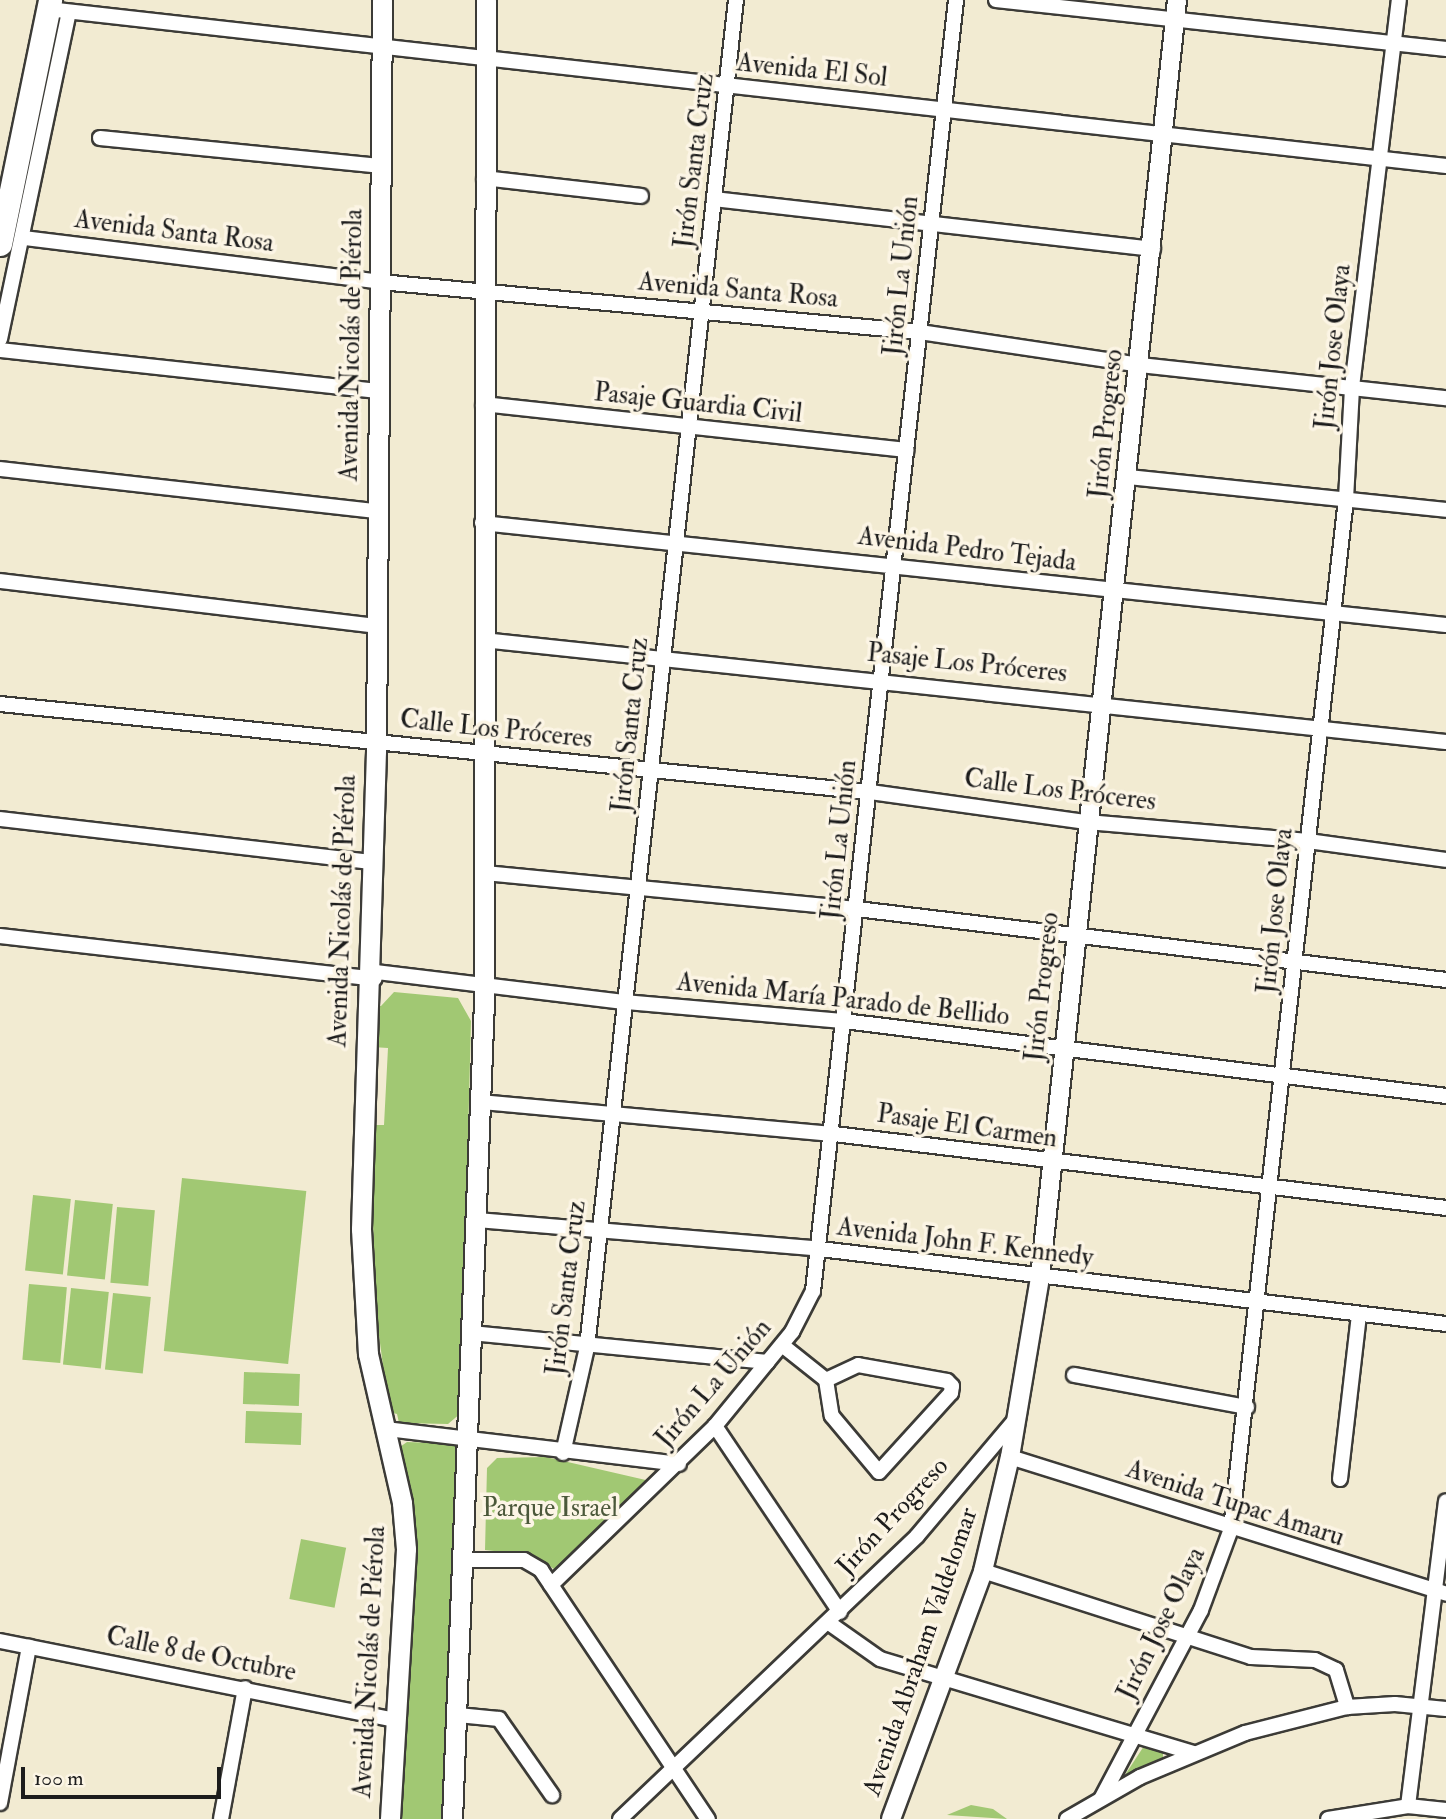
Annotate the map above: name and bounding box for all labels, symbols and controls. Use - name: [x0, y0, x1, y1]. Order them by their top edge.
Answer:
- street label: Avenida El Sol: [735, 48, 889, 94]
- street label: Jirón Santa Cruz: [669, 72, 721, 250]
- street label: Jirón La Unión: [878, 195, 926, 357]
- street label: Avenida Santa Rosa: [73, 204, 275, 260]
- street label: Avenida Nicolás de Piérola: [334, 208, 370, 482]
- street label: Jirón Jose Olaya: [1310, 263, 1358, 431]
- street label: Avenida Santa Rosa: [637, 267, 839, 315]
- street label: Jirón Progreso: [1084, 348, 1130, 500]
- street label: Pasaje Guardia Civil: [592, 378, 804, 430]
- street label: Avenida Pedro Tejada: [856, 521, 1078, 579]
- street label: Jirón Santa Cruz: [606, 636, 656, 814]
- street label: Pasaje Los Próceres: [865, 638, 1069, 690]
- street label: Calle Los Próceres: [398, 704, 594, 756]
- street label: Jirón La Unión: [816, 759, 864, 921]
- street label: Calle Los Próceres: [962, 764, 1158, 818]
- street label: Avenida Nicolás de Piérola: [323, 774, 363, 1048]
- street label: Jirón Jose Olaya: [1252, 827, 1300, 995]
- street label: Jirón Progreso: [1020, 911, 1066, 1063]
- street label: Avenida María Parado de Bellido: [675, 967, 1011, 1033]
- street label: Pasaje El Carmen: [875, 1099, 1059, 1155]
- street label: Jirón Santa Cruz: [541, 1199, 593, 1377]
- street label: Avenida John F. Kennedy: [835, 1212, 1095, 1274]
- street label: Jirón La Unión: [650, 1313, 778, 1455]
- street label: Jirón Progreso: [830, 1451, 956, 1583]
- street label: Avenida Tupac Amaru: [1122, 1454, 1348, 1554]
- park label: Parque Israel: [482, 1493, 618, 1525]
- street label: Avenida Abraham Valdelomar: [857, 1504, 985, 1800]
- street label: Avenida Nicolás de Piérola: [347, 1525, 393, 1799]
- street label: Jirón Jose Olaya: [1112, 1542, 1212, 1706]
- street label: Calle 8 de Octubre: [103, 1621, 299, 1689]
- scale bar: [24, 1752, 224, 1796]
- text: 100 m: [34, 1765, 84, 1792]

